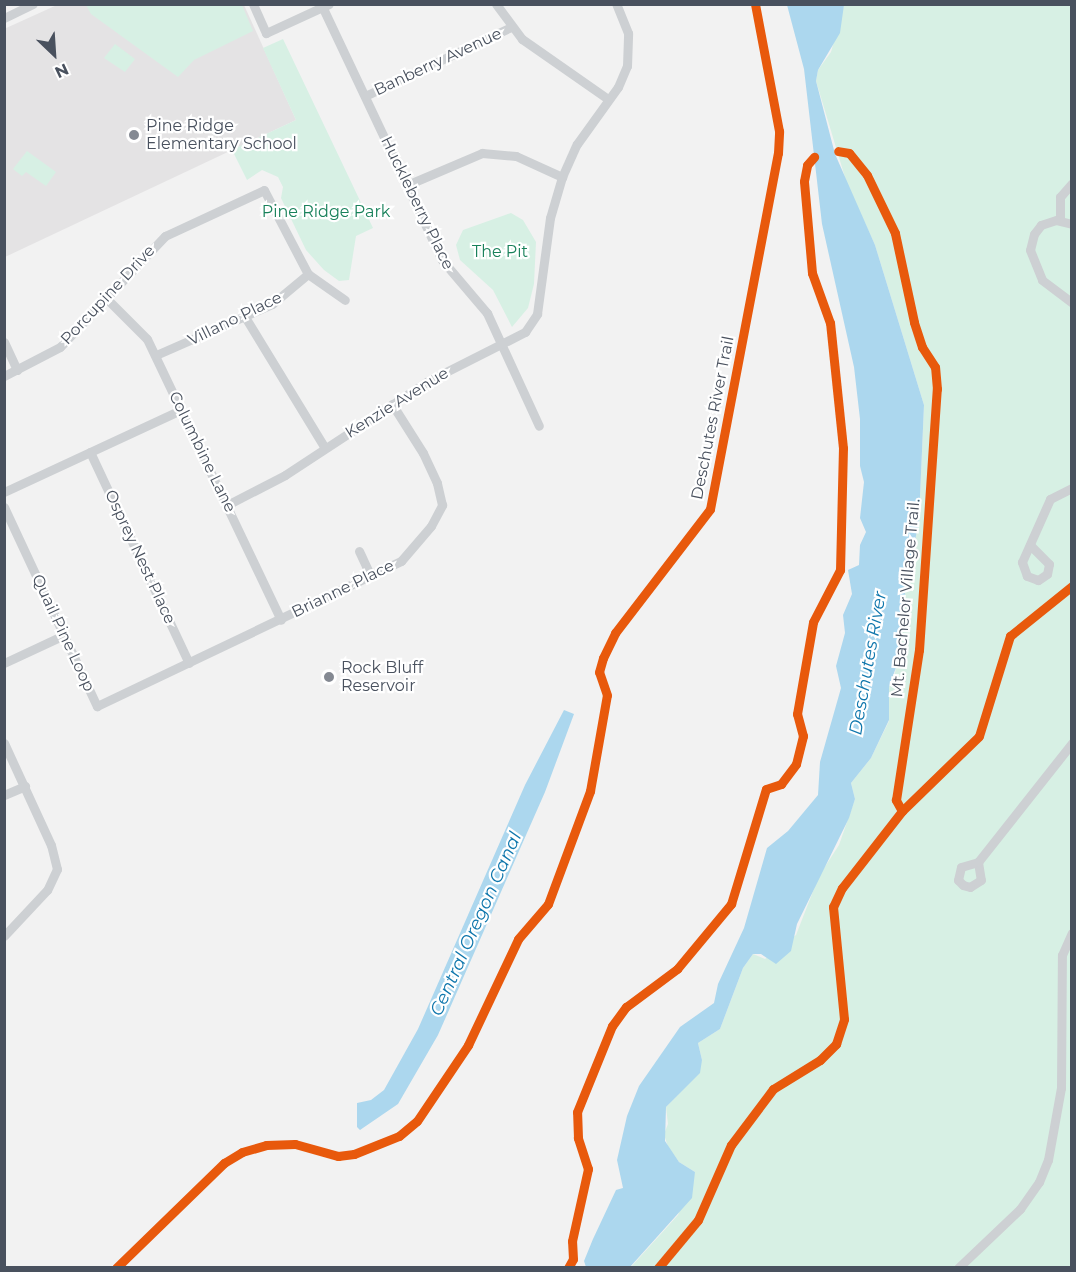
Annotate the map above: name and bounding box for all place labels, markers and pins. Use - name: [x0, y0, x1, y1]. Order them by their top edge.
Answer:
- place label: Pine Ridge Elementary School: [146, 116, 297, 154]
- marker: Pine Ridge Elementary School: [127, 128, 141, 142]
- place label: Rock Bluff Reservoir: [341, 658, 423, 696]
- marker: Rock Bluff Reservoir: [322, 670, 336, 684]

